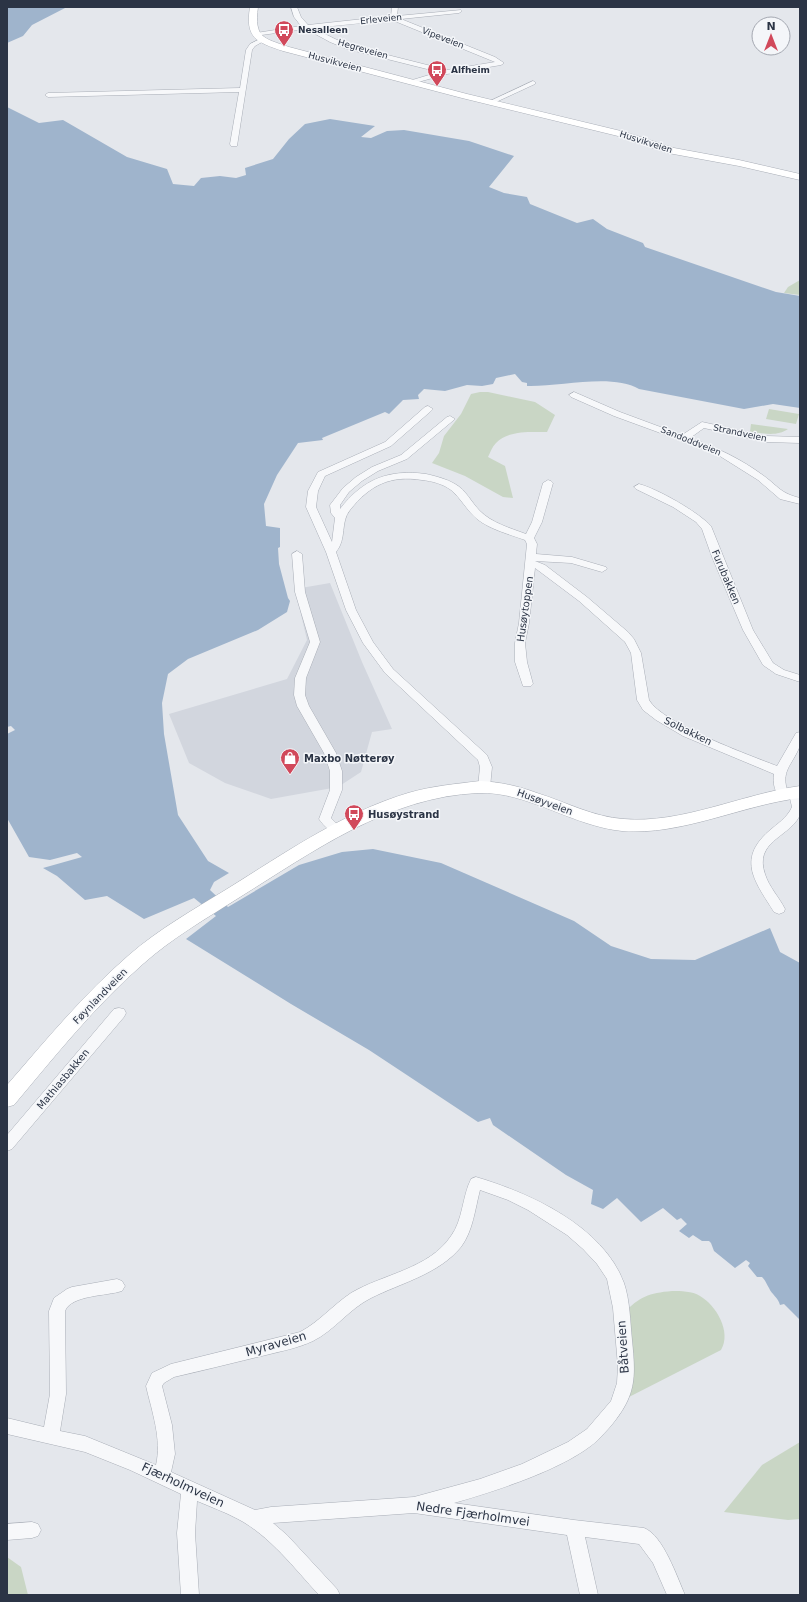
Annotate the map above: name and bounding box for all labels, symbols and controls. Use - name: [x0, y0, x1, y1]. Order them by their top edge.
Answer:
- street label: Erleveien: [360, 12, 402, 26]
- north arrow: [751, 16, 791, 56]
- bus stop icon: Nesalleen: [273, 19, 295, 47]
- text: N: [766, 20, 776, 33]
- place label: Nesalleen: [298, 25, 348, 35]
- street label: Vipeveien: [421, 25, 465, 51]
- street label: Hegreveien: [337, 37, 389, 61]
- street label: Husvikveien: [307, 50, 363, 74]
- bus stop icon: Alfheim: [426, 59, 448, 87]
- place label: Alfheim: [451, 65, 490, 75]
- street label: Husvikveien: [618, 129, 674, 155]
- street label: Strandveien: [712, 422, 768, 444]
- street label: Sandoddveien: [659, 424, 723, 458]
- street label: Furubakken: [710, 548, 742, 606]
- street label: Husøytoppen: [515, 575, 535, 643]
- street label: Solbakken: [662, 715, 714, 747]
- shop icon: Maxbo Nøtterøy: [279, 747, 301, 775]
- place label: Maxbo Nøtterøy: [304, 753, 395, 764]
- street label: Husøyveien: [516, 787, 574, 817]
- bus stop icon: Husøystrand: [343, 803, 365, 831]
- place label: Husøystrand: [368, 809, 440, 820]
- street label: Føynlandveien: [71, 966, 129, 1026]
- street label: Mathiasbakken: [35, 1047, 91, 1111]
- street label: Båtveien: [614, 1320, 632, 1374]
- street label: Myraveien: [244, 1329, 308, 1359]
- street label: Fjærholmveien: [139, 1460, 227, 1510]
- street label: Nedre Fjærholmvei: [415, 1499, 531, 1529]

